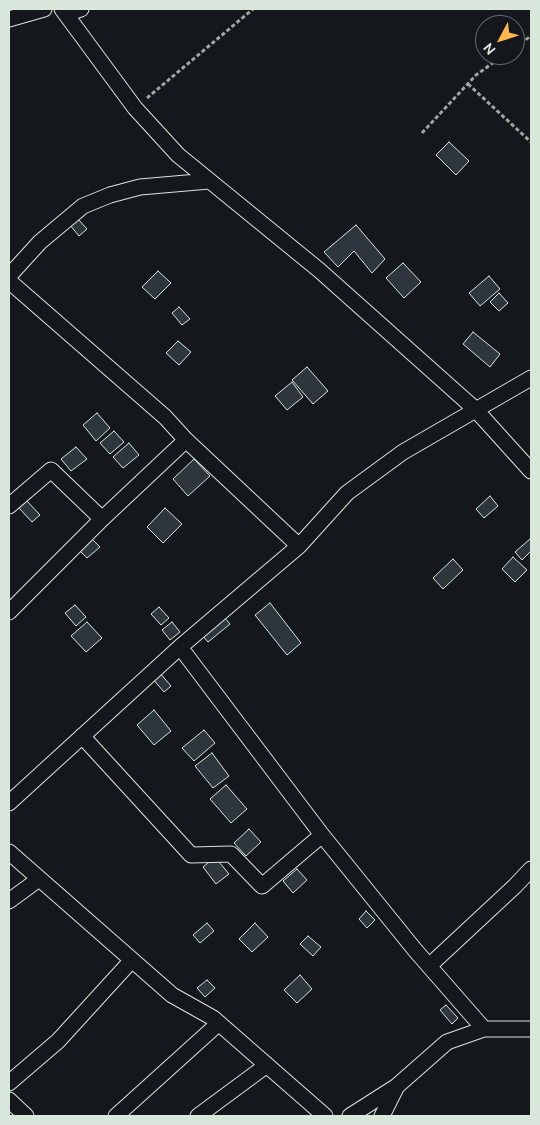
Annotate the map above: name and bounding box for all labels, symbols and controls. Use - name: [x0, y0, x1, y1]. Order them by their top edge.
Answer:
- north arrow: [475, 15, 525, 65]
- text: N: [480, 40, 499, 58]

